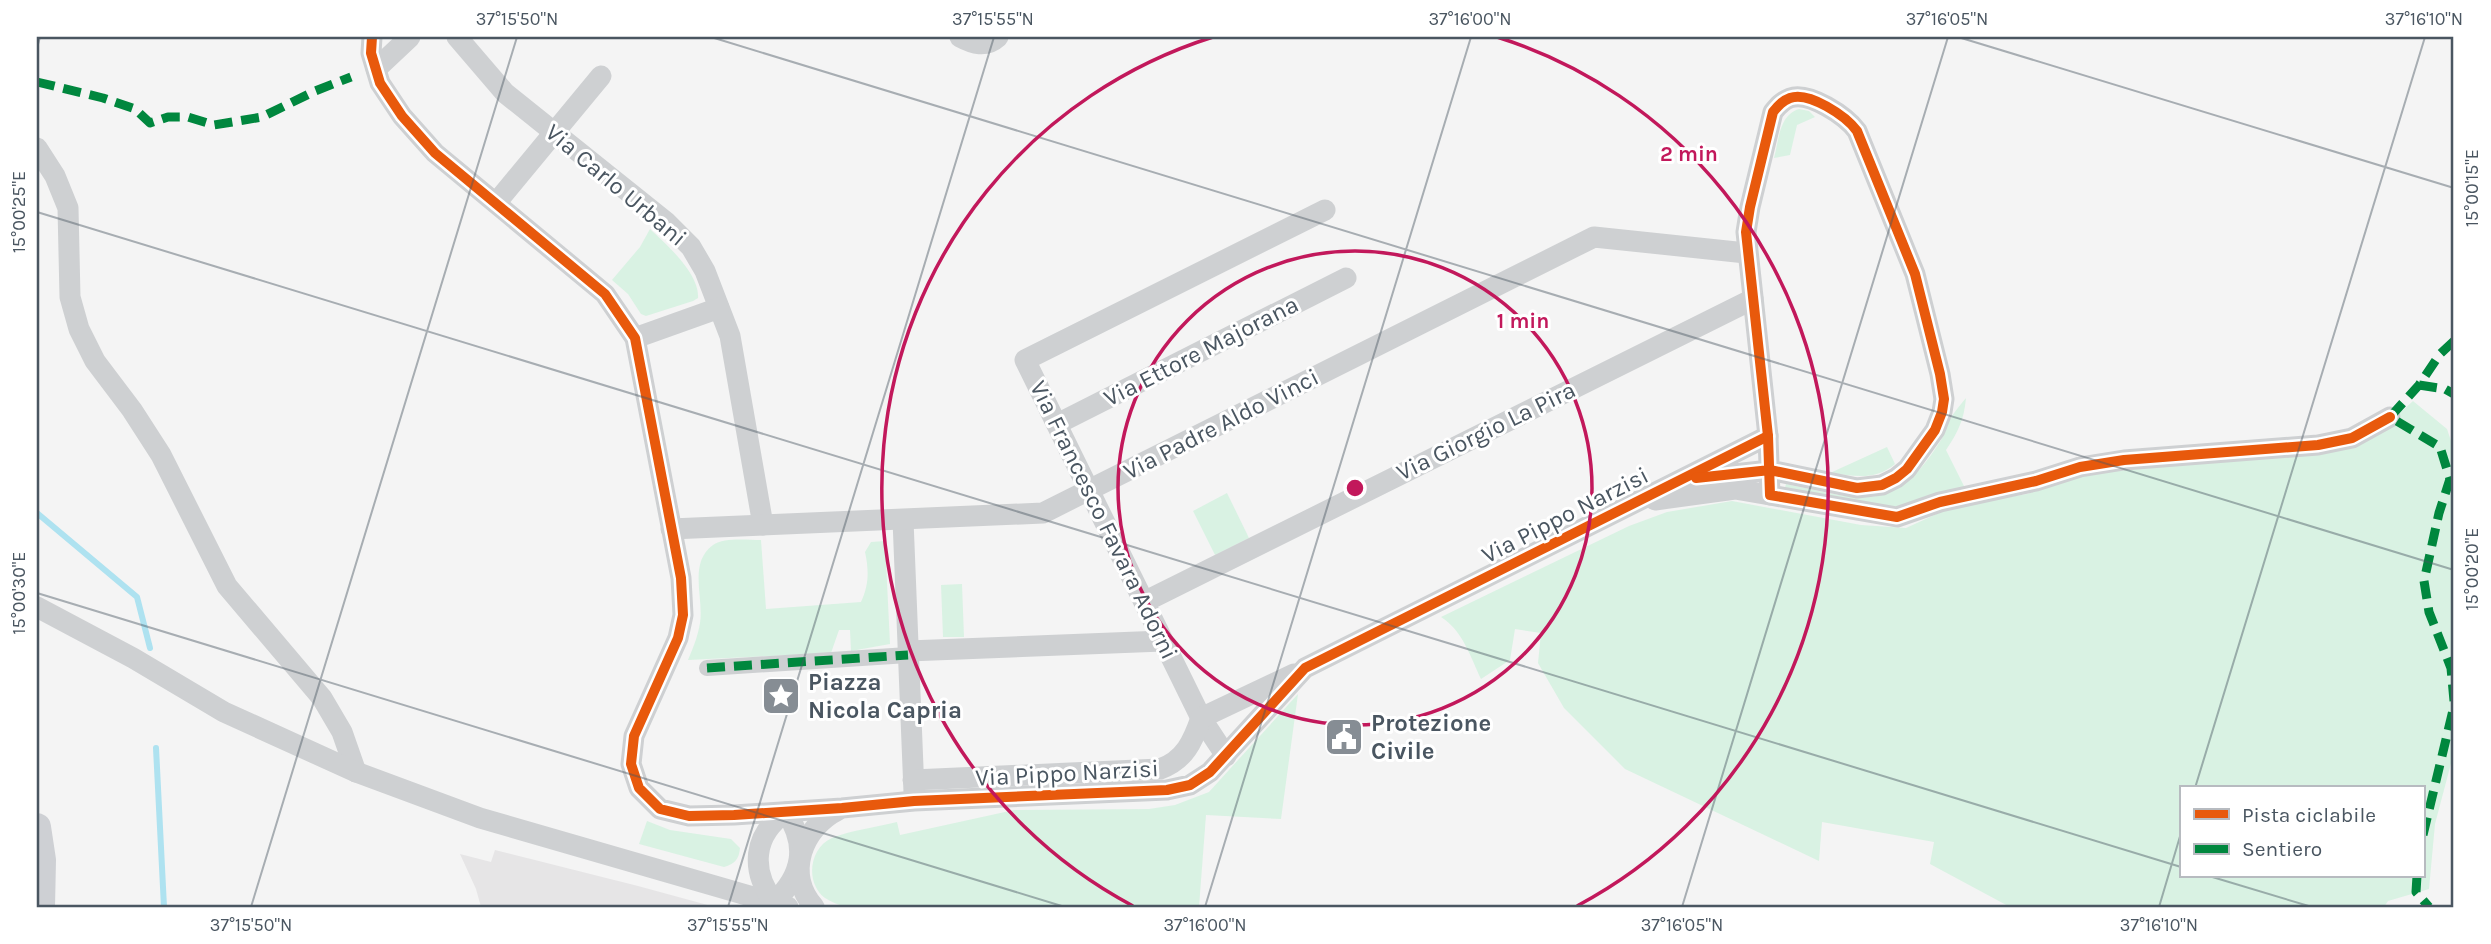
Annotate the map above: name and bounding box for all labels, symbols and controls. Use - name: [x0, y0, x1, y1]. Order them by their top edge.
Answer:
- text: 37°15'50"N: [476, 8, 558, 30]
- text: 37°15'55"N: [952, 8, 1034, 30]
- text: 37°16'00"N: [1428, 8, 1512, 30]
- text: 37°16'05"N: [1906, 8, 1988, 30]
- text: 37°16'10"N: [2385, 8, 2463, 30]
- street label: Via Carlo Urbani: [540, 118, 692, 252]
- text: 2 min: [1660, 142, 1718, 166]
- text: 15°00'15"E: [2461, 149, 2483, 227]
- text: 15°00'25"E: [8, 171, 30, 253]
- street label: Via Ettore Majorana: [1099, 290, 1303, 412]
- text: 1 min: [1497, 309, 1549, 333]
- street label: Via Padre Aldo Vinci: [1119, 363, 1323, 485]
- street label: Via Francesco Favara Adorni: [1024, 376, 1184, 664]
- street label: Via Giorgio La Pira: [1392, 376, 1580, 486]
- street label: Via Pippo Narzisi: [1477, 461, 1653, 569]
- centre of rings: [1343, 476, 1367, 500]
- text: 15°00'20"E: [2461, 528, 2483, 610]
- text: 15°00'30"E: [8, 552, 30, 634]
- place label: Piazza Nicola Capria: [808, 668, 962, 724]
- place icon: Piazza Nicola Capria: [760, 675, 802, 717]
- place label: Protezione Civile: [1371, 709, 1491, 765]
- public building icon: Protezione Civile: [1323, 716, 1365, 758]
- street label: Via Pippo Narzisi: [975, 754, 1159, 792]
- legend: [2180, 786, 2424, 878]
- text: Pista ciclabile: [2242, 803, 2376, 827]
- text: Sentiero: [2242, 837, 2322, 861]
- text: 37°15'50"N: [210, 914, 292, 936]
- text: 37°15'55"N: [687, 914, 769, 936]
- text: 37°16'00"N: [1163, 914, 1247, 936]
- text: 37°16'05"N: [1641, 914, 1723, 936]
- text: 37°16'10"N: [2120, 914, 2198, 936]

